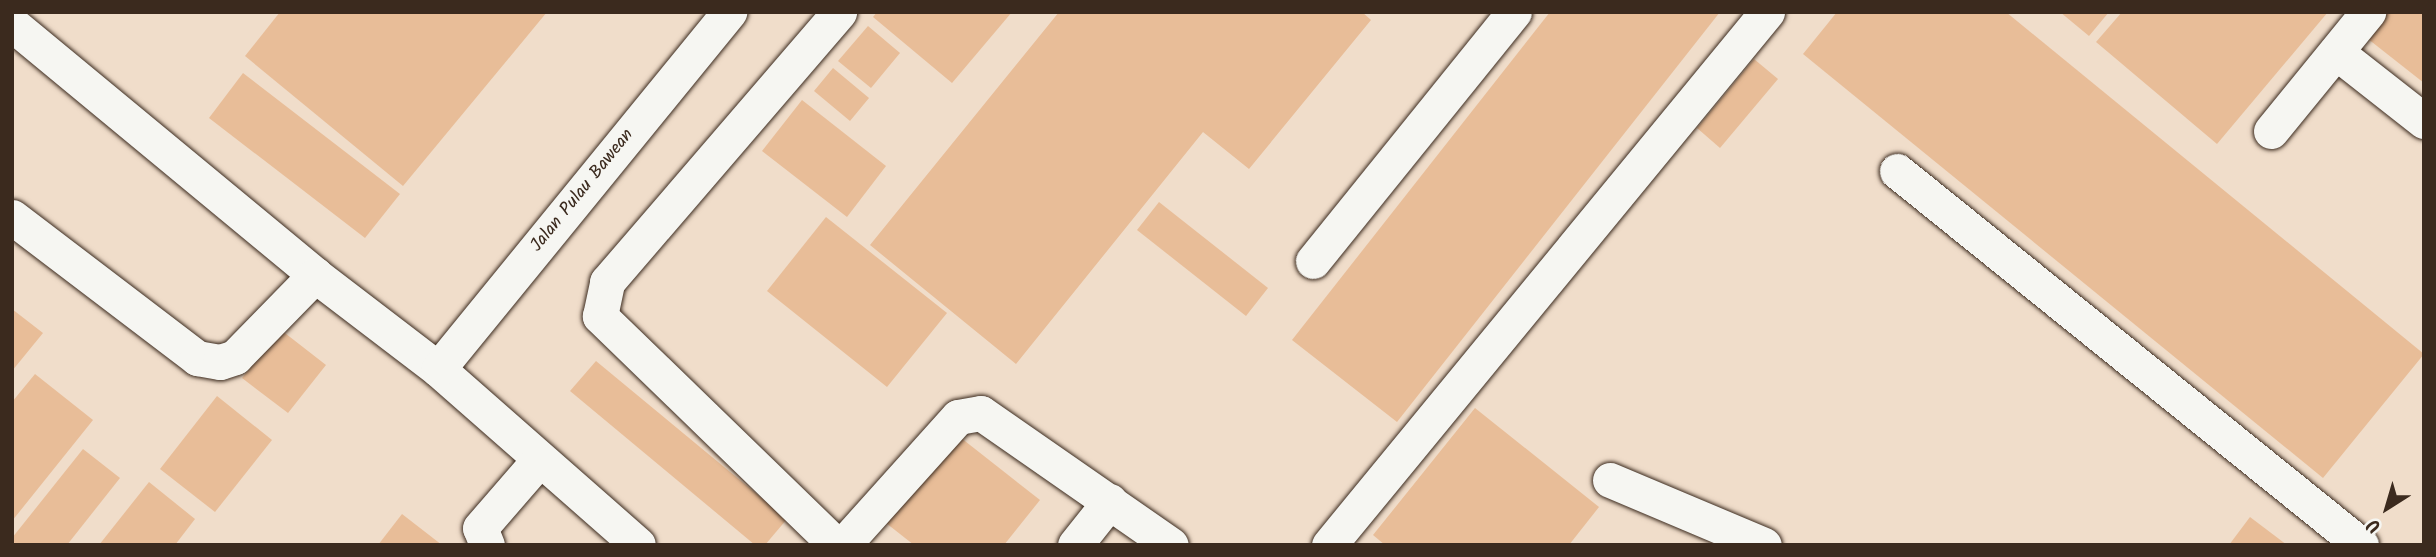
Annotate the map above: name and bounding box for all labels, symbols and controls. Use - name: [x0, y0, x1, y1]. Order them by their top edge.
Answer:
- street label: Jalan Pulau Bawean: [527, 125, 639, 257]
- north arrow: [2352, 473, 2422, 543]
- text: U: [2361, 509, 2388, 540]

